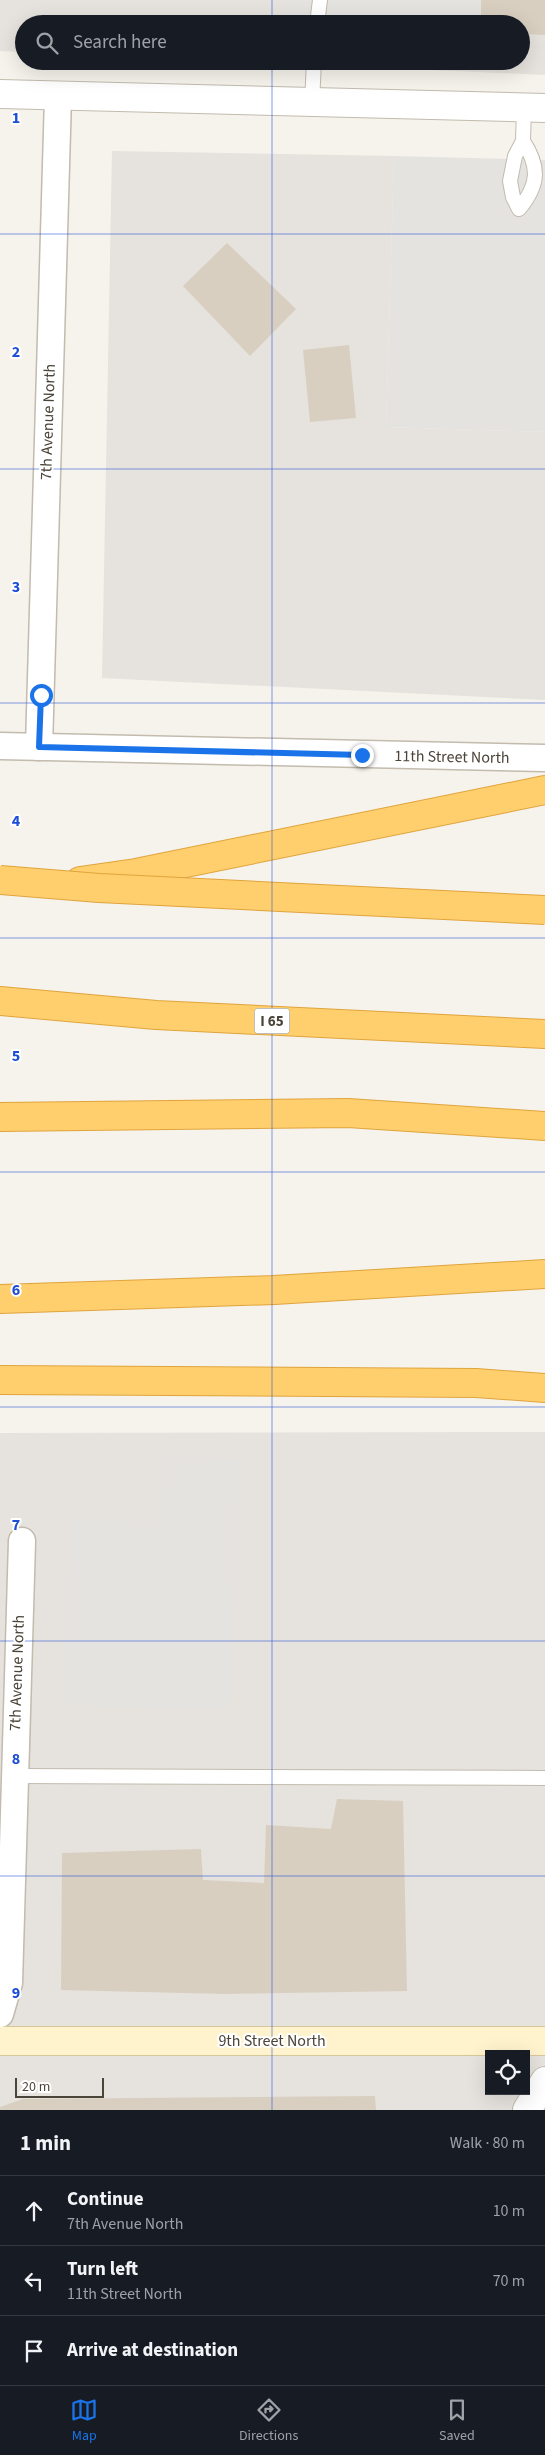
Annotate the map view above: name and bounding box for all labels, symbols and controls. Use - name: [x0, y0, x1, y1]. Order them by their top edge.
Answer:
- search box: [15, 15, 530, 70]
- icon: search: [33, 29, 61, 57]
- text: Search here: [73, 29, 167, 56]
- text: 1: [12, 107, 20, 129]
- text: 2: [12, 341, 20, 363]
- street label: 7th Avenue North: [35, 363, 61, 481]
- text: 3: [12, 576, 20, 598]
- route start: [30, 684, 53, 707]
- route end: [351, 744, 374, 767]
- street label: 11th Street North: [394, 745, 510, 769]
- text: 4: [12, 810, 21, 832]
- road number: I 65: [254, 1008, 290, 1034]
- text: 5: [12, 1045, 20, 1067]
- text: 6: [12, 1279, 20, 1301]
- text: 7: [12, 1514, 20, 1536]
- street label: 7th Avenue North: [4, 1614, 30, 1732]
- text: 8: [12, 1748, 20, 1770]
- text: 9: [12, 1982, 20, 2004]
- street label: 9th Street North: [218, 2030, 326, 2052]
- map controls: [485, 2050, 530, 2095]
- button: locate: [485, 2050, 530, 2095]
- scale bar: [15, 2075, 104, 2098]
- text: 20 m: [22, 2077, 50, 2097]
- text: 1 min: [20, 2128, 71, 2158]
- text: Walk · 80 m: [450, 2132, 525, 2154]
- text: Continue: [67, 2186, 144, 2213]
- icon: ahead: [20, 2197, 48, 2225]
- text: 10 m: [493, 2200, 525, 2222]
- text: 7th Avenue North: [67, 2213, 183, 2235]
- text: Turn left: [67, 2256, 138, 2283]
- icon: left: [20, 2267, 48, 2295]
- text: 70 m: [493, 2270, 525, 2292]
- text: 11th Street North: [67, 2283, 182, 2305]
- icon: arrive: [20, 2337, 48, 2365]
- text: Arrive at destination: [67, 2337, 238, 2364]
- tab: Map: [70, 2396, 98, 2446]
- tab: Directions: [239, 2396, 298, 2446]
- tab: Saved: [439, 2396, 475, 2446]

